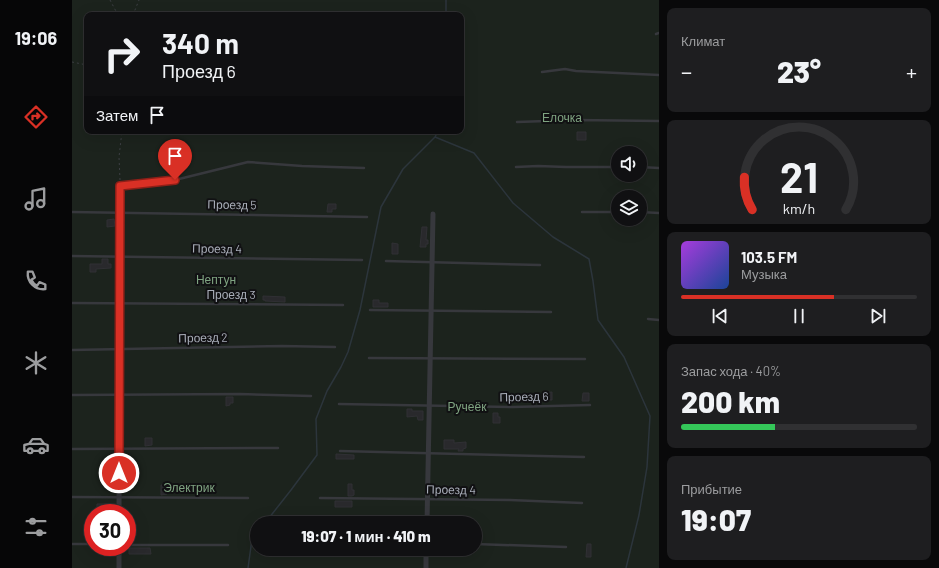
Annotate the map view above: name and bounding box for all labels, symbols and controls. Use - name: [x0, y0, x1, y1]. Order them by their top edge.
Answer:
- text: 340 m: [162, 26, 239, 60]
- text: 19:06: [15, 27, 57, 49]
- icon: right: [96, 28, 148, 80]
- text: Климат: [681, 33, 725, 49]
- text: 23°: [777, 53, 821, 89]
- text: −: [681, 58, 692, 84]
- text: +: [906, 58, 917, 84]
- text: Проезд 6: [162, 60, 236, 82]
- icon: directions: [22, 103, 50, 131]
- icon: arrive: [146, 104, 168, 126]
- text: Затем: [96, 106, 138, 124]
- park label: Елочка: [542, 110, 582, 124]
- pin: [158, 139, 192, 180]
- icon: arrive: [164, 145, 186, 167]
- map controls: [611, 146, 647, 226]
- button: sound: [611, 146, 647, 182]
- text: 21: [780, 151, 818, 201]
- icon: music: [22, 185, 50, 213]
- button: layers: [611, 190, 647, 226]
- street label: Проезд 5: [207, 197, 257, 212]
- text: km/h: [783, 200, 815, 217]
- street label: Проезд 4: [192, 241, 242, 256]
- text: 103.5 FM: [741, 248, 797, 266]
- text: Музыка: [741, 266, 787, 282]
- icon: phone: [22, 267, 50, 295]
- park label: Нептун: [196, 272, 236, 287]
- street label: Проезд 3: [206, 287, 256, 302]
- icon: previous: [709, 305, 731, 327]
- icon: pause: [788, 305, 810, 327]
- icon: next: [867, 305, 889, 327]
- street label: Проезд 2: [178, 330, 228, 345]
- icon: climate: [22, 349, 50, 377]
- text: Запас хода · 40%: [681, 363, 781, 379]
- text: 200 km: [681, 383, 780, 419]
- street label: Проезд 6: [499, 389, 549, 404]
- park label: Ручеёк: [448, 399, 487, 414]
- icon: car: [22, 431, 50, 459]
- position arrow: [98, 452, 140, 494]
- park label: Электрик: [163, 480, 215, 495]
- text: Прибытие: [681, 481, 742, 497]
- street label: Проезд 4: [426, 482, 476, 497]
- text: 19:07: [681, 501, 751, 537]
- speed limit sign: 30: [84, 504, 136, 556]
- icon: filters: [22, 513, 50, 541]
- text: 19:07 · 1 мин · 410 m: [301, 527, 431, 545]

